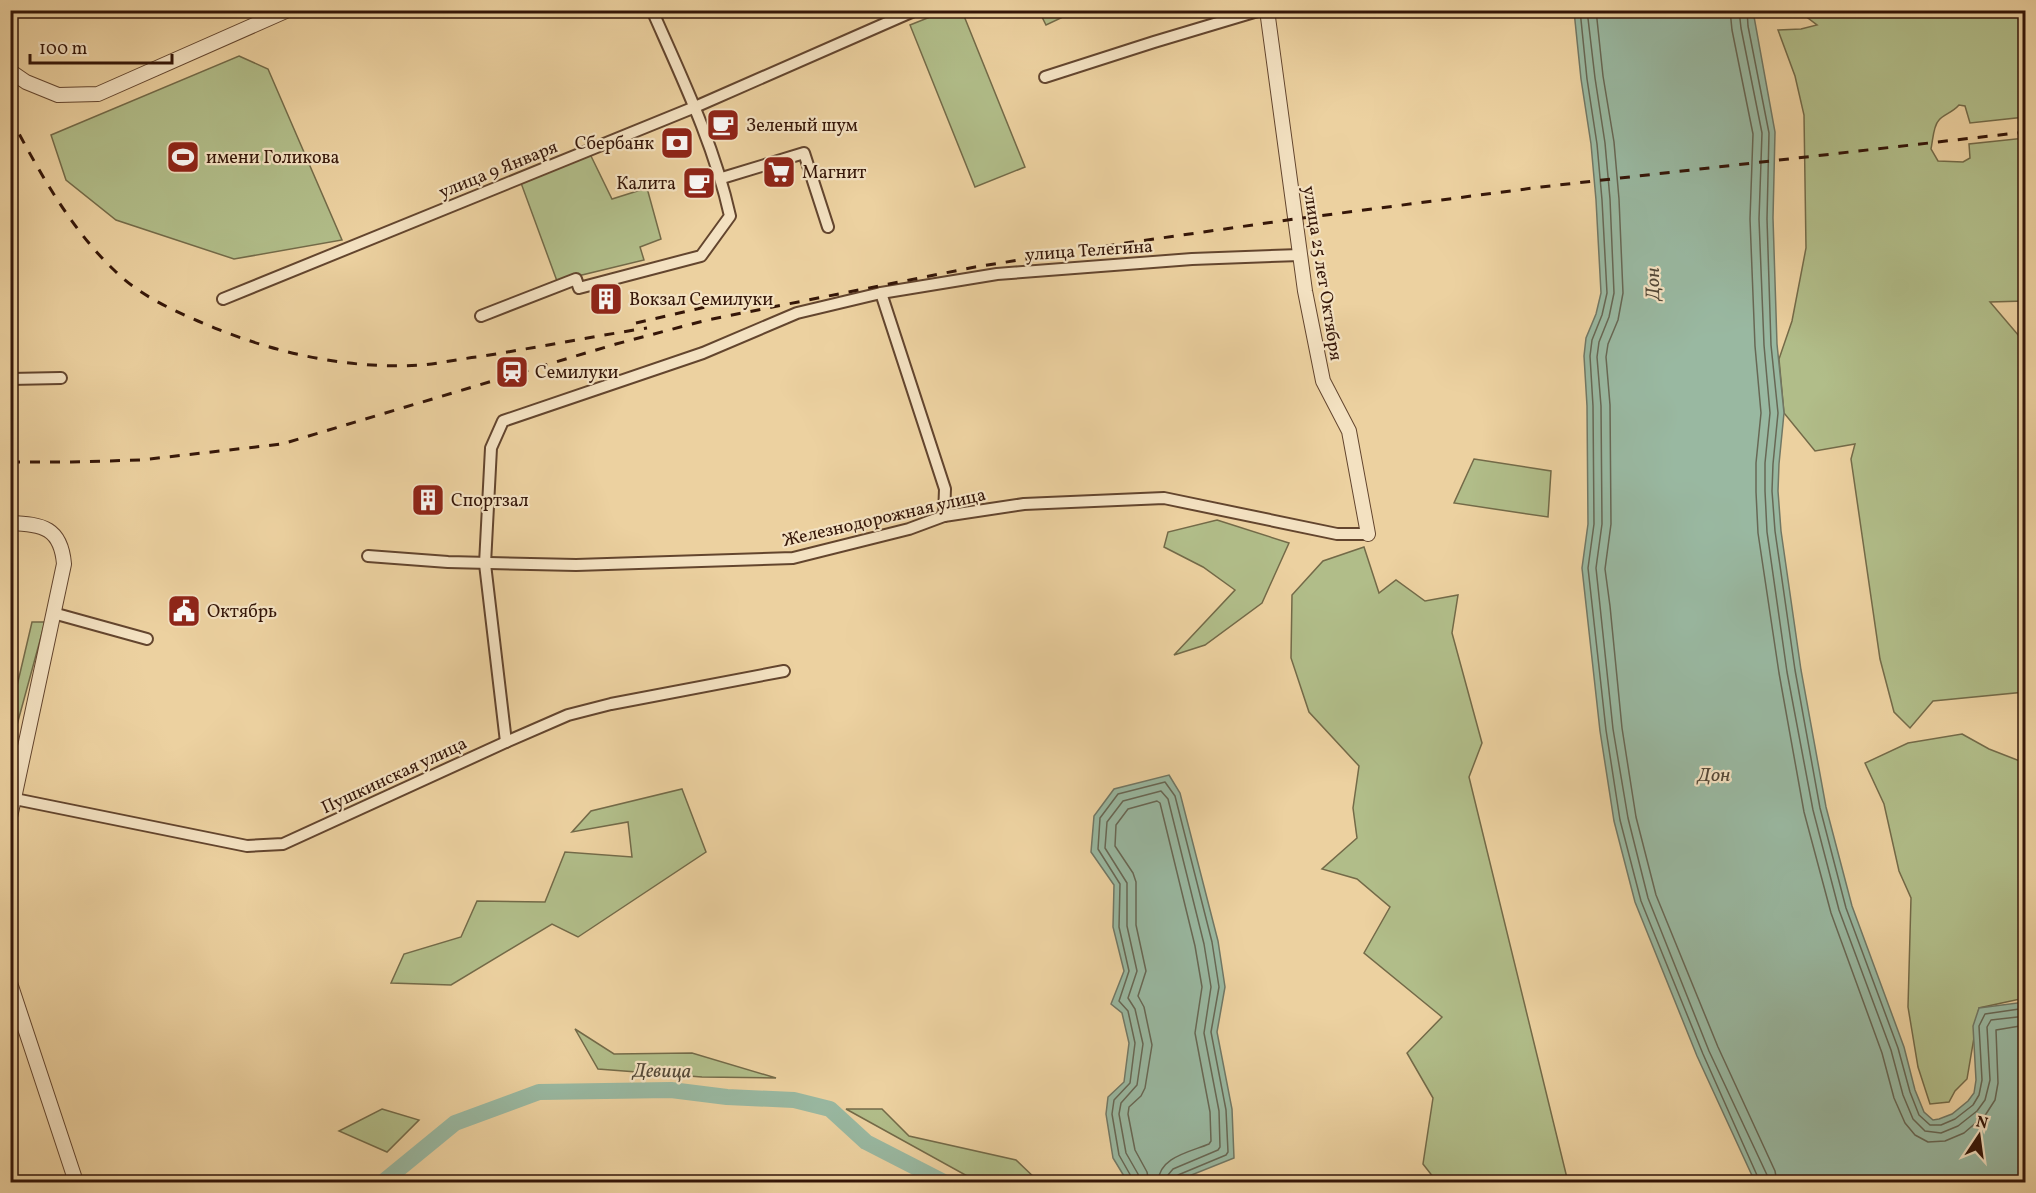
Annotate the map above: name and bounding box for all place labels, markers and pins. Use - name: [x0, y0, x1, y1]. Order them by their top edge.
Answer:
- cafe icon: Зеленый шум: [705, 107, 741, 143]
- place label: Зеленый шум: [746, 114, 858, 139]
- bank icon: Сбербанк: [659, 125, 695, 161]
- place label: Сбербанк: [575, 132, 654, 157]
- sports icon: имени Голикова: [165, 139, 201, 175]
- place label: имени Голикова: [206, 146, 340, 171]
- supermarket icon: Магнит: [761, 154, 797, 190]
- place label: Магнит: [802, 161, 866, 186]
- cafe icon: Калита: [681, 165, 717, 201]
- place label: Калита: [616, 172, 676, 197]
- building icon: Вокзал Семилуки: [588, 281, 624, 317]
- place label: Вокзал Семилуки: [629, 288, 773, 313]
- station icon: Семилуки: [494, 354, 530, 390]
- place label: Семилуки: [535, 361, 619, 386]
- building icon: Спортзал: [410, 482, 446, 518]
- place label: Спортзал: [451, 489, 529, 514]
- public building icon: Октябрь: [166, 593, 202, 629]
- place label: Октябрь: [207, 600, 277, 625]

